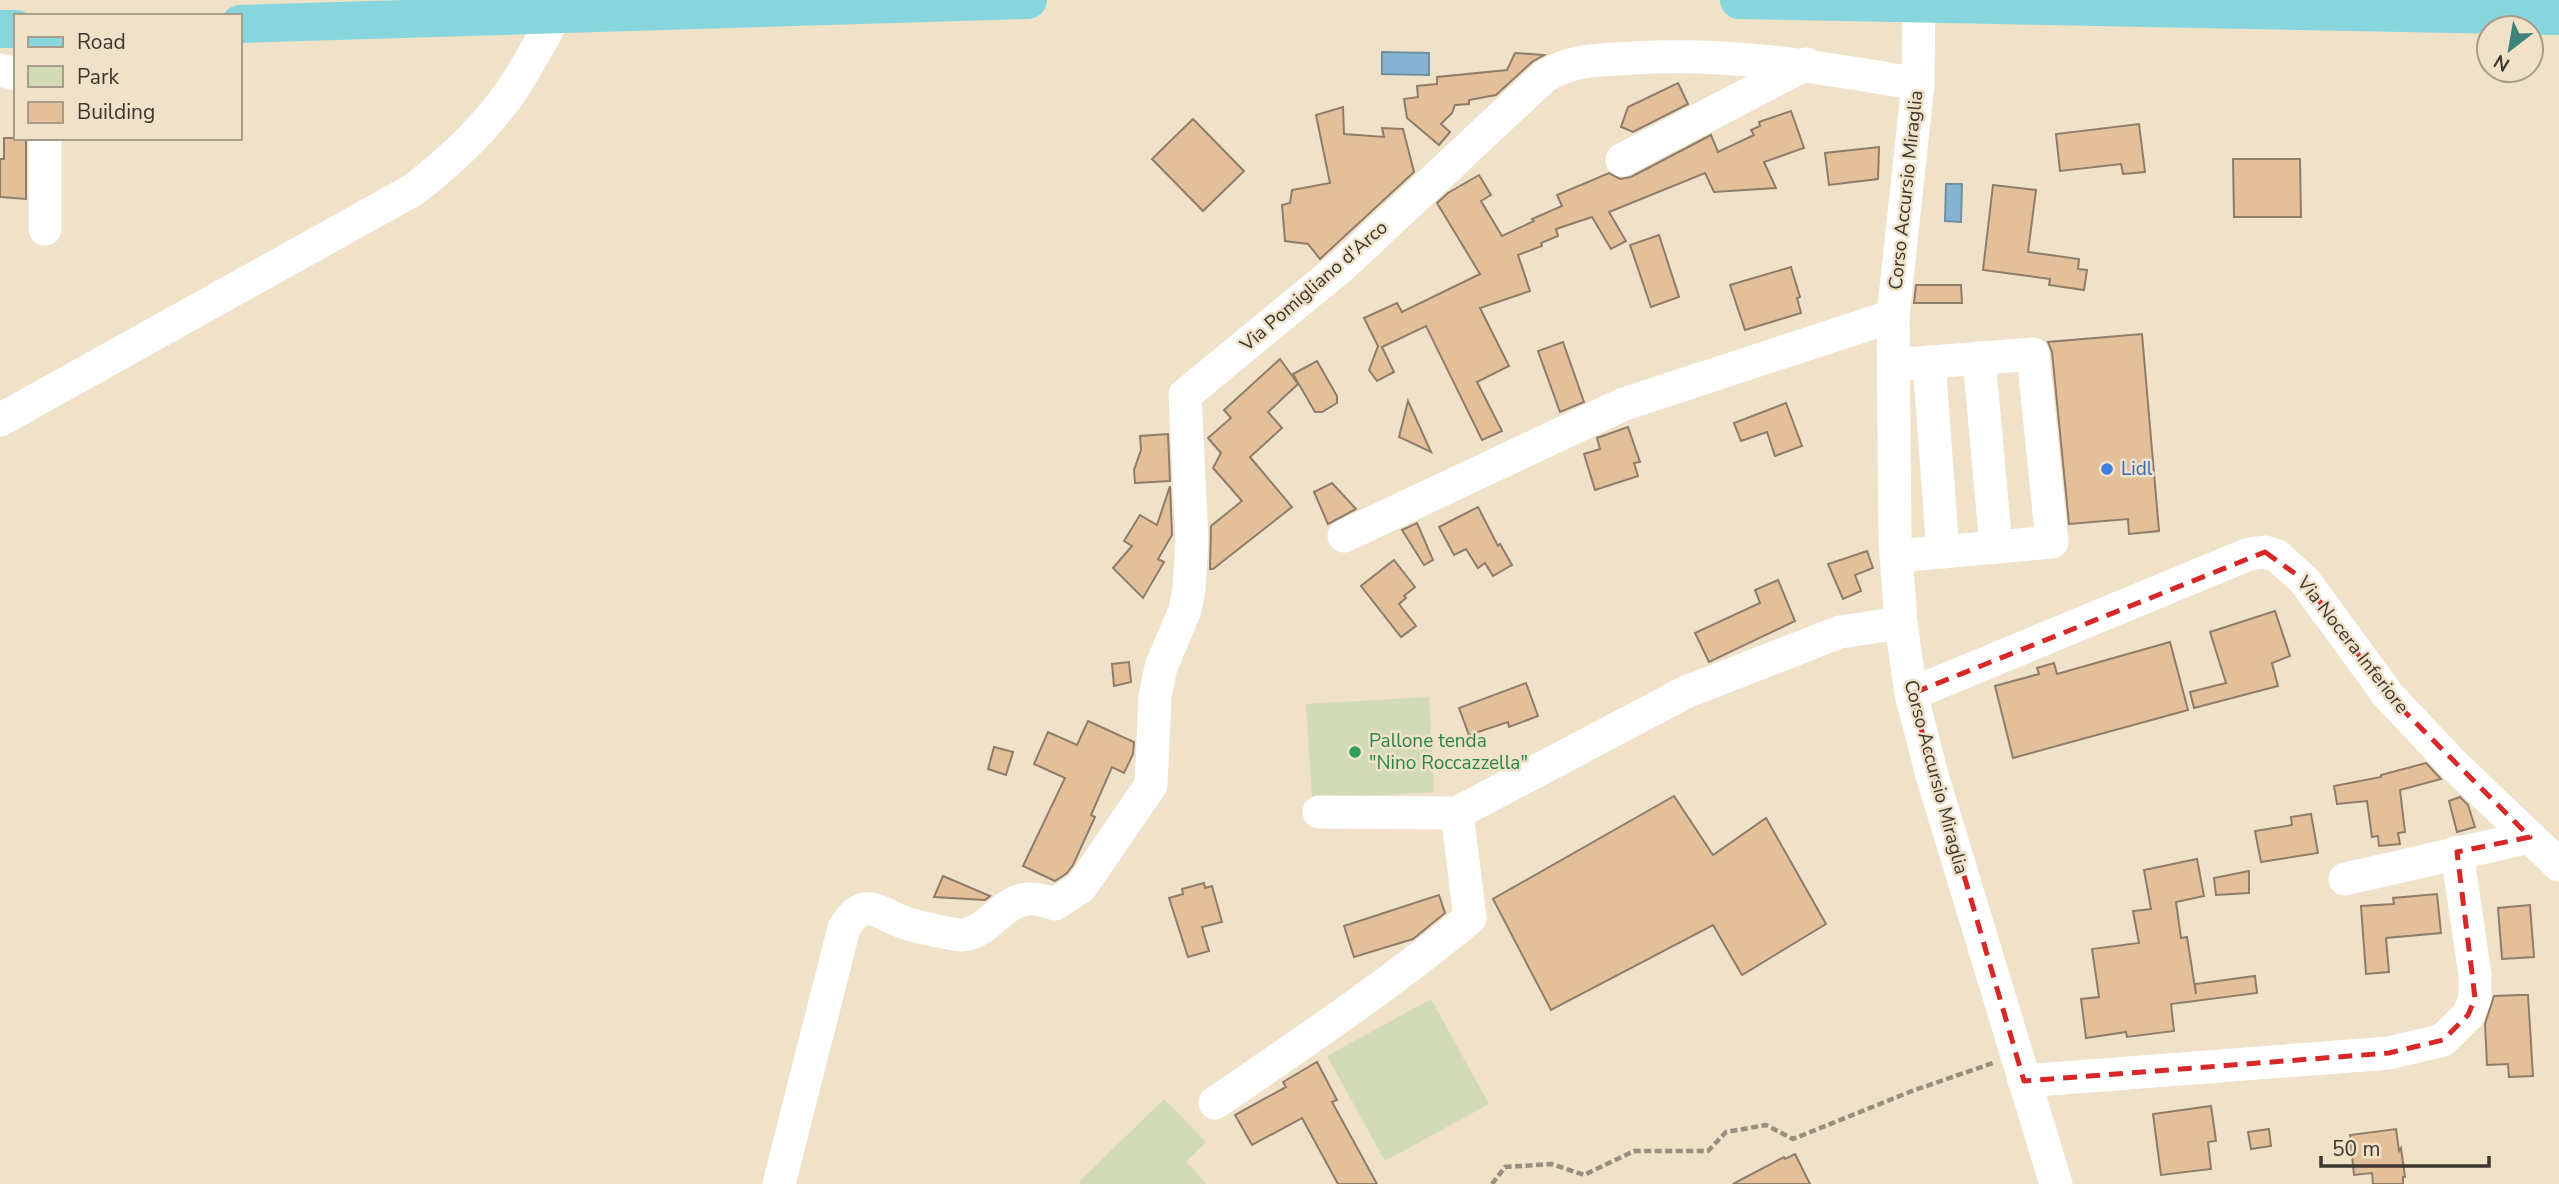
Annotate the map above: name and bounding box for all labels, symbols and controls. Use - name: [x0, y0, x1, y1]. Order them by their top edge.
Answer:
- legend: [14, 14, 242, 140]
- north arrow: [2475, 14, 2545, 84]
- text: Road: [77, 28, 126, 56]
- text: N: [2489, 48, 2515, 78]
- text: Park: [77, 63, 119, 91]
- street label: Corso Accursio Miraglia: [1883, 89, 1929, 291]
- text: Building: [77, 98, 155, 126]
- street label: Via Pomigliano d'Arco: [1234, 215, 1393, 358]
- place label: Lidl: [2121, 456, 2153, 482]
- marker: Lidl: [2099, 461, 2115, 477]
- street label: Via Nocera Inferiore: [2290, 570, 2415, 719]
- street label: Corso Accursio Miraglia: [1898, 677, 1974, 877]
- place label: Pallone tenda "Nino Roccazzella": [1369, 728, 1528, 776]
- marker: Pallone tenda "Nino Roccazzella": [1347, 744, 1363, 760]
- scale bar: [2321, 1124, 2489, 1168]
- text: 50 m: [2332, 1135, 2381, 1163]

